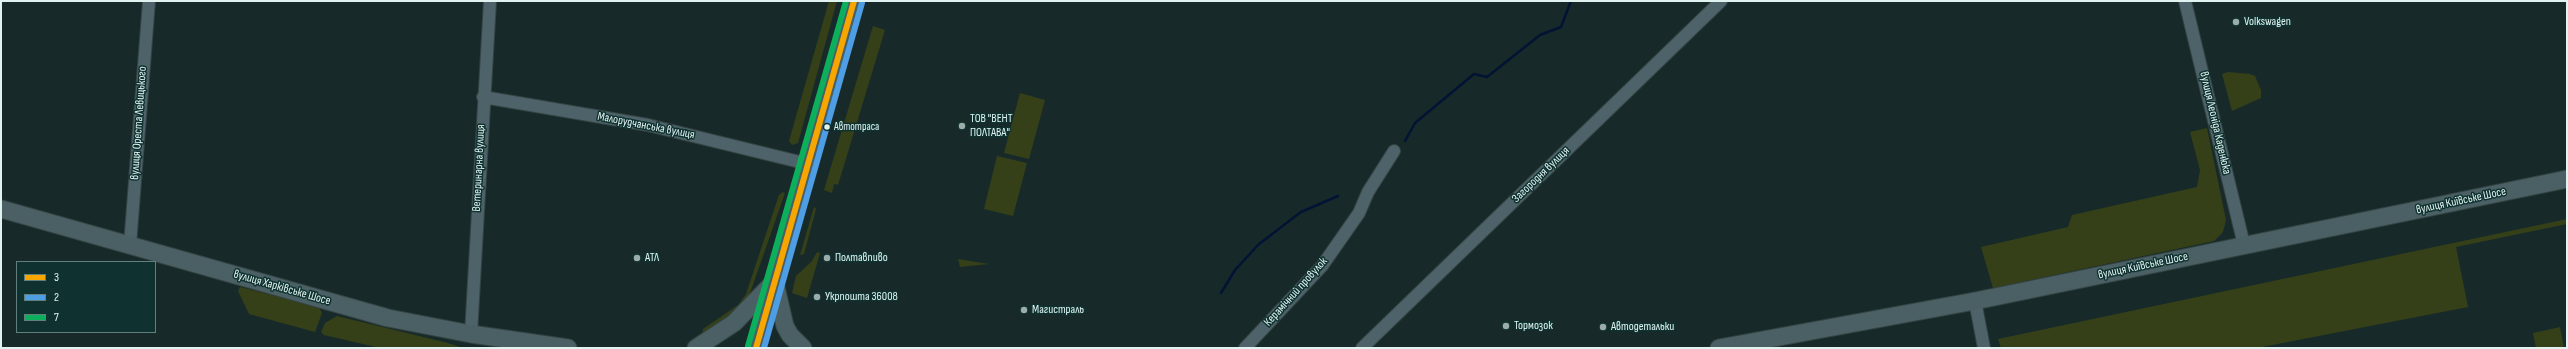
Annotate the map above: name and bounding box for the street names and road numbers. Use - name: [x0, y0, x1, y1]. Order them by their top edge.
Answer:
- street label: вулиця Ореста Левицького: [128, 66, 150, 180]
- street label: вулиця Леоніда Каденюка: [2196, 70, 2234, 176]
- street label: Малорудчанська вулиця: [596, 109, 696, 143]
- street label: Ветеринарна вулиця: [470, 124, 488, 212]
- street label: Загородня вулиця: [1509, 144, 1573, 206]
- street label: вулиця Київське Шосе: [2415, 184, 2507, 218]
- street label: вулиця Київське Шосе: [2097, 249, 2189, 283]
- street label: Керамічний провулок: [1261, 255, 1331, 329]
- street label: вулиця Харківське Шосе: [232, 267, 332, 309]

